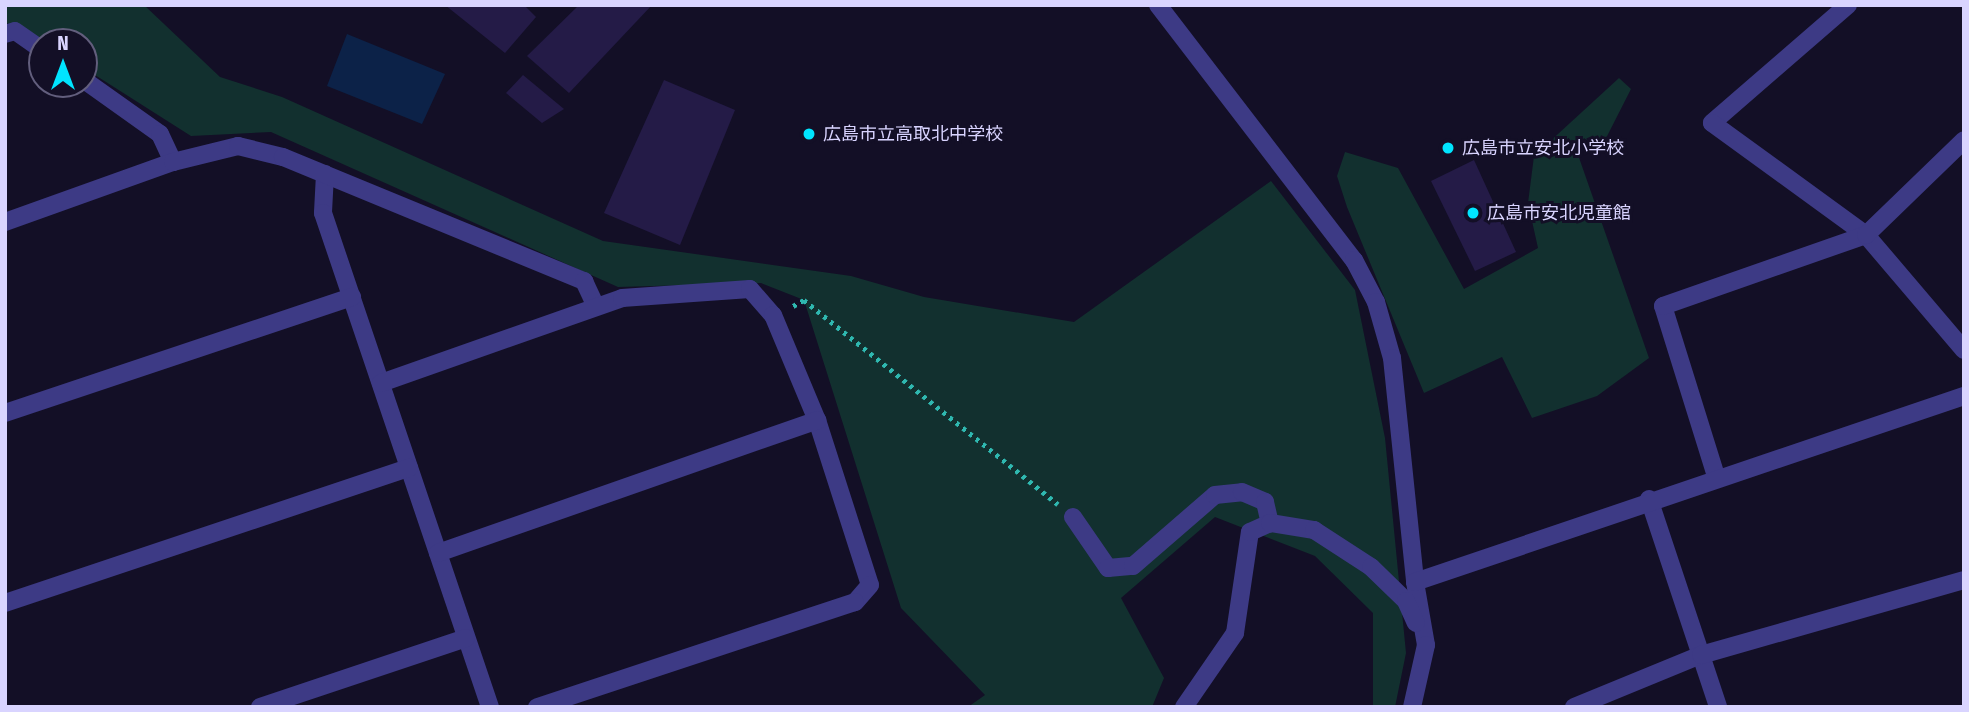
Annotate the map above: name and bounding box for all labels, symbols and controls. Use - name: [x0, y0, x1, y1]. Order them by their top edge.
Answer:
- north arrow: [28, 28, 98, 98]
- text: N: [57, 32, 69, 55]
- place label: 広島市立高取北中学校: [823, 123, 1003, 145]
- marker: 広島市立高取北中学校: [801, 126, 817, 142]
- place label: 広島市立安北小学校: [1462, 137, 1624, 159]
- marker: 広島市立安北小学校: [1440, 140, 1456, 156]
- place label: 広島市安北児童館: [1487, 202, 1631, 224]
- marker: 広島市安北児童館: [1465, 205, 1481, 221]

